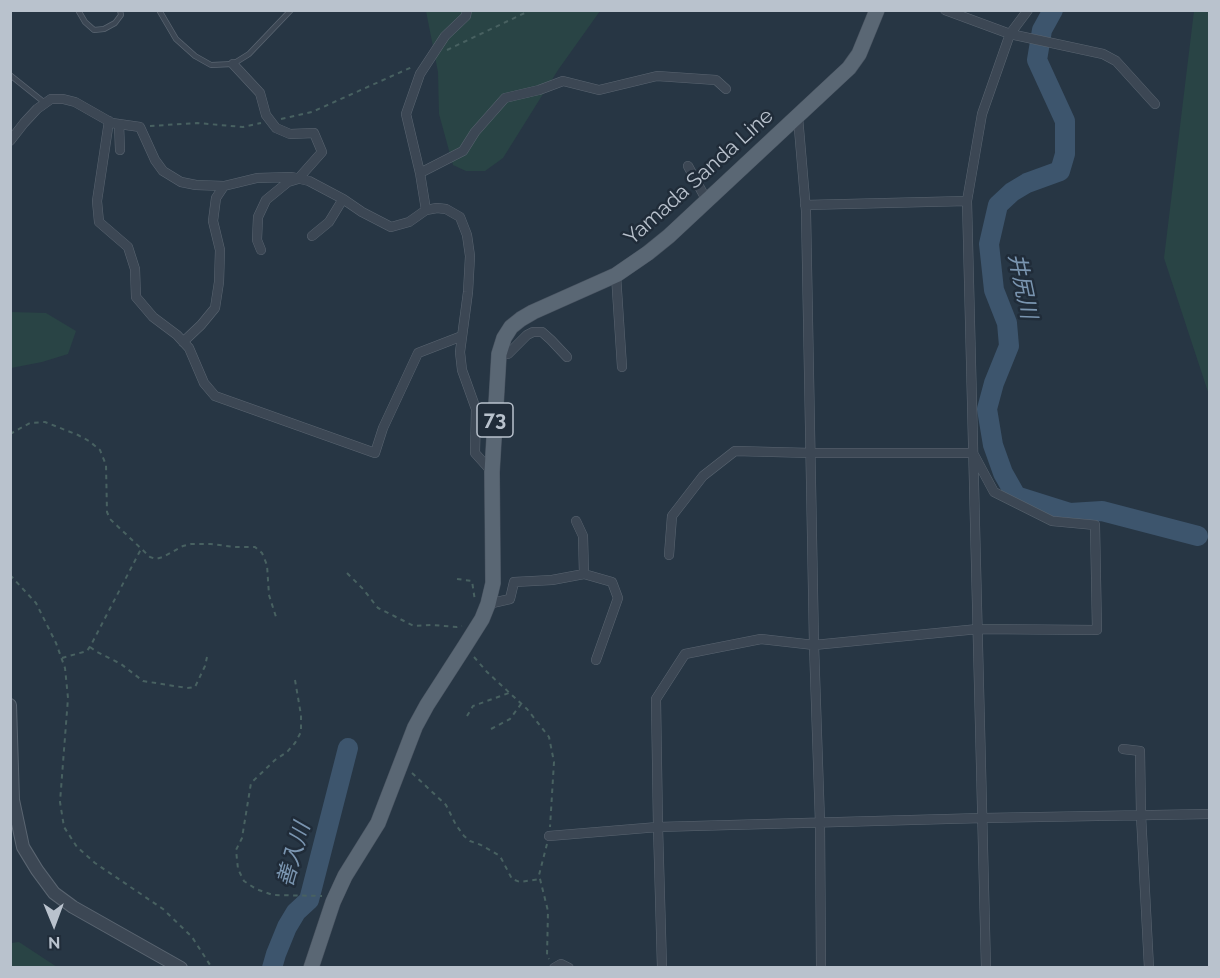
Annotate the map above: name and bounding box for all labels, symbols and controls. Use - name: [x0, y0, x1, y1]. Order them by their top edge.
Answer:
- street label: Yamada Sanda Line: [619, 104, 779, 250]
- water label: 井尻川: [1002, 251, 1042, 321]
- road number: 73: [477, 403, 513, 437]
- water label: 善入川: [272, 820, 316, 890]
- north arrow: [24, 894, 84, 954]
- text: N: [48, 933, 61, 952]

